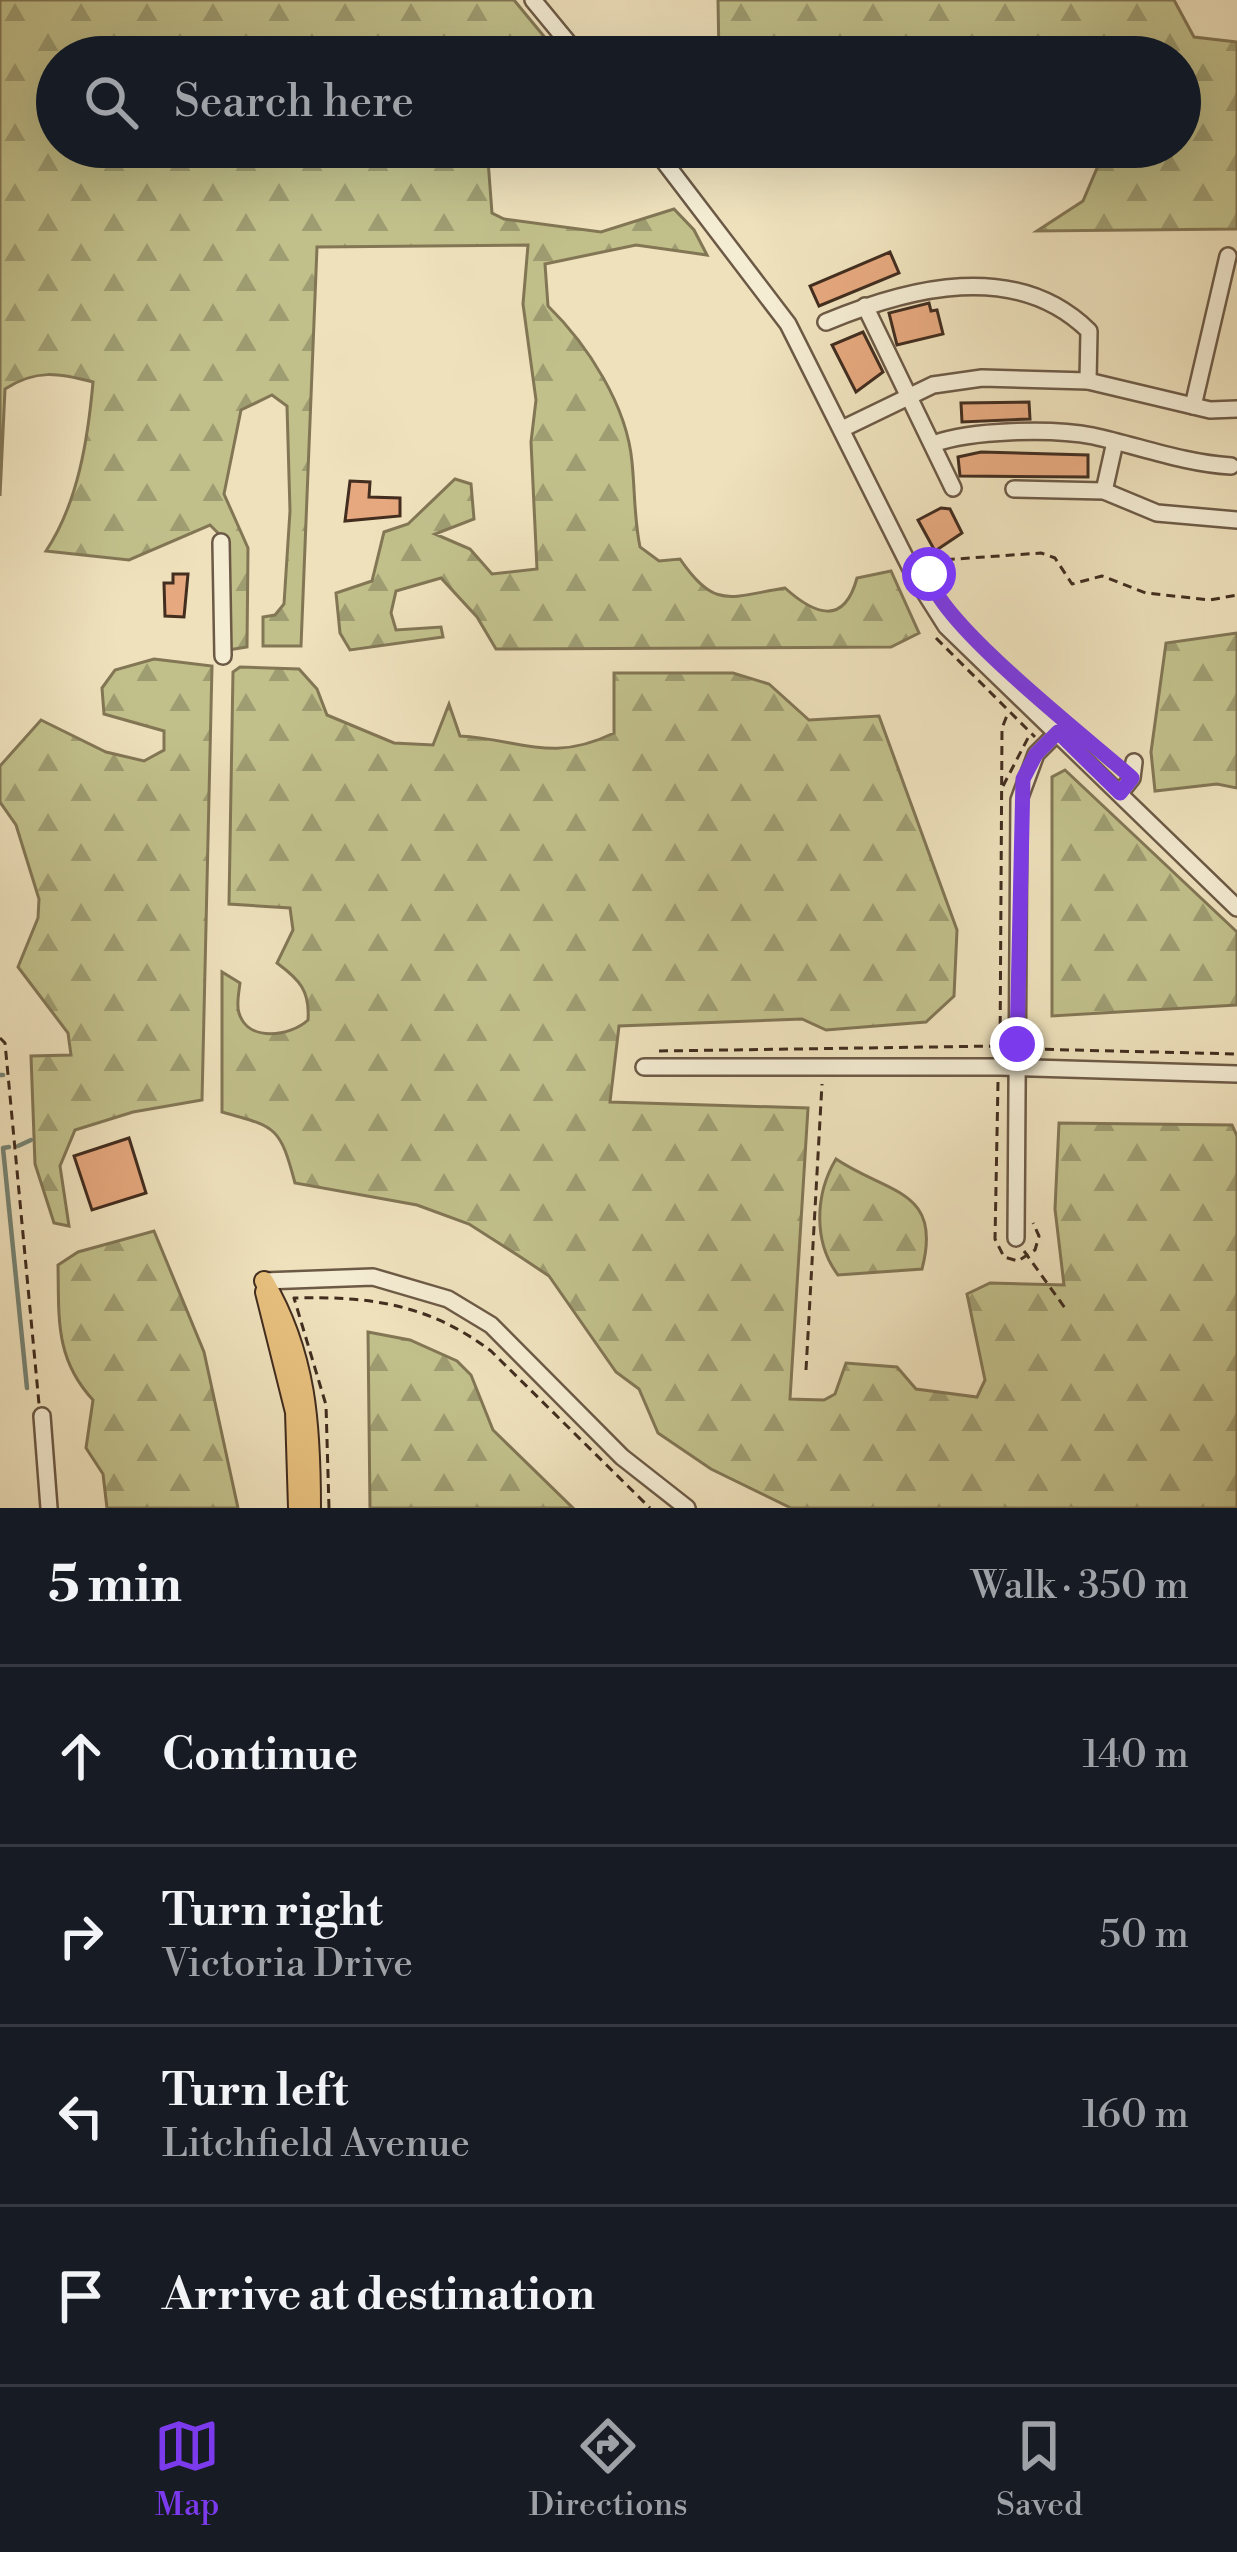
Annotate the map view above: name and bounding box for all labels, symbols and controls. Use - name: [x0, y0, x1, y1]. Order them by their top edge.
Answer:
- search box: [36, 36, 1201, 168]
- icon: search: [78, 69, 144, 135]
- text: Search here: [174, 74, 414, 131]
- route start: [902, 547, 956, 601]
- route end: [990, 1017, 1044, 1071]
- text: 5 min: [48, 1554, 182, 1618]
- text: Walk · 350 m: [971, 1562, 1189, 1611]
- icon: ahead: [48, 1723, 114, 1789]
- text: Continue: [162, 1727, 358, 1784]
- text: 140 m: [1082, 1731, 1189, 1780]
- text: Turn right: [162, 1883, 383, 1940]
- icon: right: [48, 1903, 114, 1969]
- text: 50 m: [1099, 1911, 1189, 1960]
- text: Victoria Drive: [162, 1940, 413, 1989]
- text: Turn left: [162, 2063, 348, 2120]
- icon: left: [48, 2083, 114, 2149]
- text: 160 m: [1082, 2091, 1189, 2140]
- text: Litchfield Avenue: [162, 2120, 470, 2169]
- icon: arrive: [48, 2263, 114, 2329]
- text: Arrive at destination: [162, 2267, 595, 2324]
- tab: Map: [154, 2413, 220, 2526]
- tab: Directions: [529, 2413, 688, 2526]
- tab: Saved: [996, 2413, 1083, 2526]

